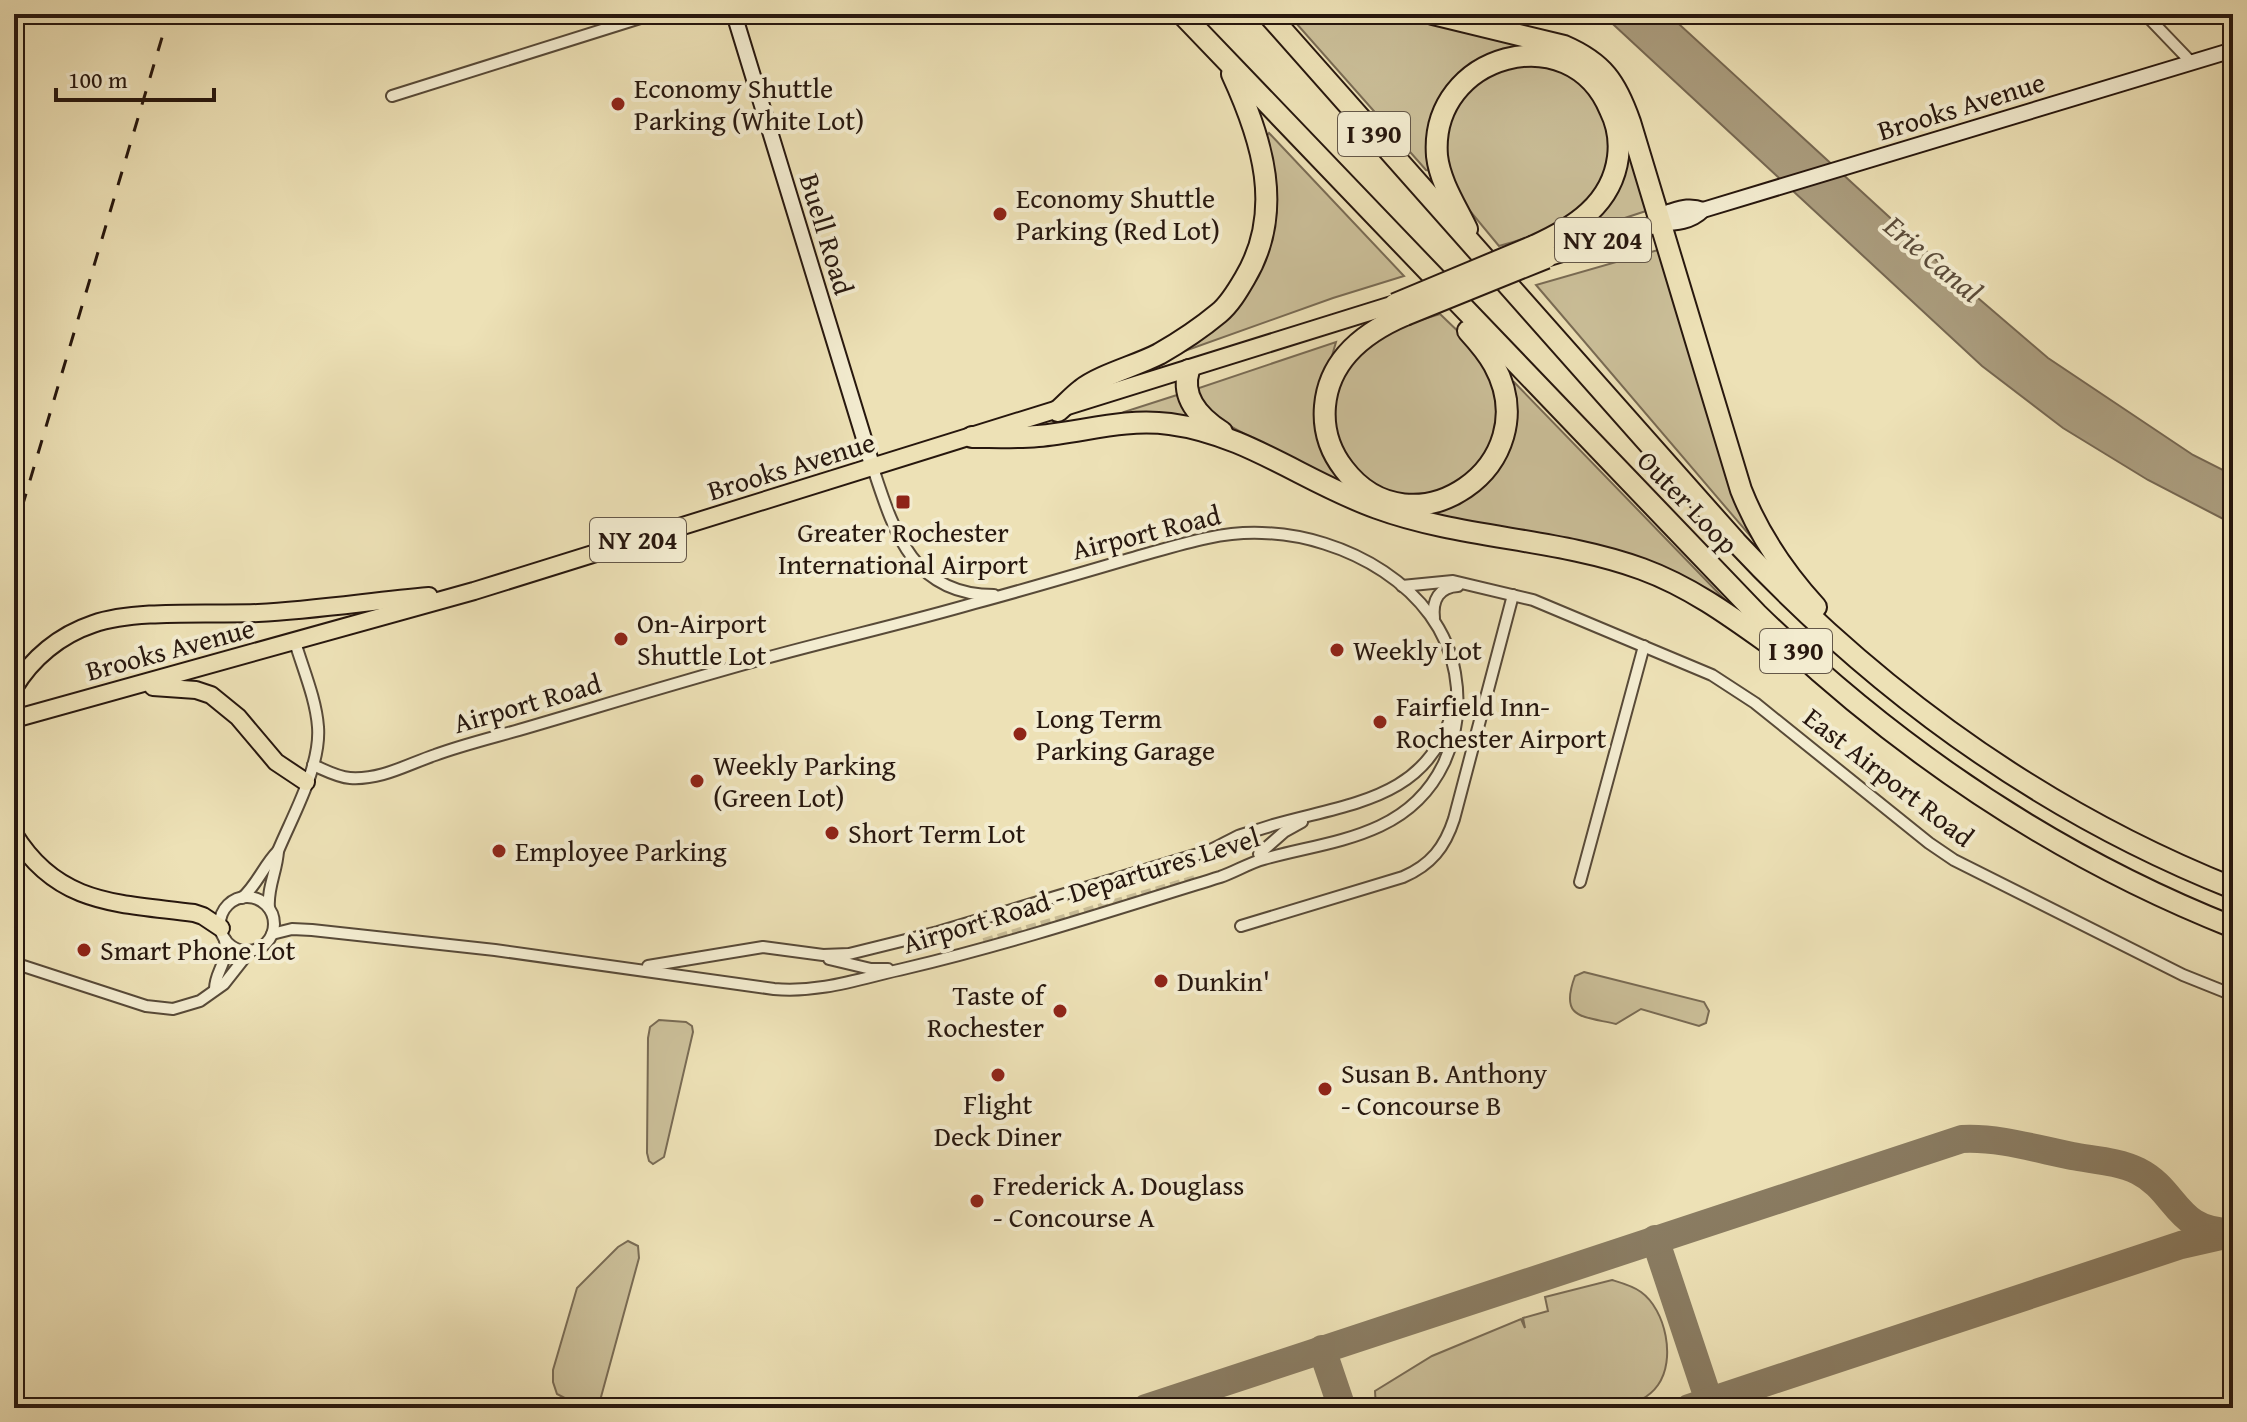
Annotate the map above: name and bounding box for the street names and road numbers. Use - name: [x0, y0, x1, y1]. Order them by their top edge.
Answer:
- street label: Brooks Avenue: [1872, 61, 2050, 150]
- road number: I 390: [1338, 112, 1410, 156]
- street label: Buell Road: [790, 168, 865, 299]
- road number: NY 204: [1555, 218, 1651, 262]
- street label: Brooks Avenue: [702, 421, 880, 510]
- street label: Outer Loop: [1628, 441, 1748, 563]
- street label: Airport Road: [1067, 493, 1225, 570]
- road number: NY 204: [590, 518, 686, 562]
- street label: Brooks Avenue: [81, 606, 259, 691]
- road number: I 390: [1760, 629, 1832, 673]
- street label: Airport Road: [448, 662, 606, 743]
- street label: East Airport Road: [1795, 697, 1983, 856]
- street label: Airport Road - Departures Level: [897, 816, 1265, 963]

